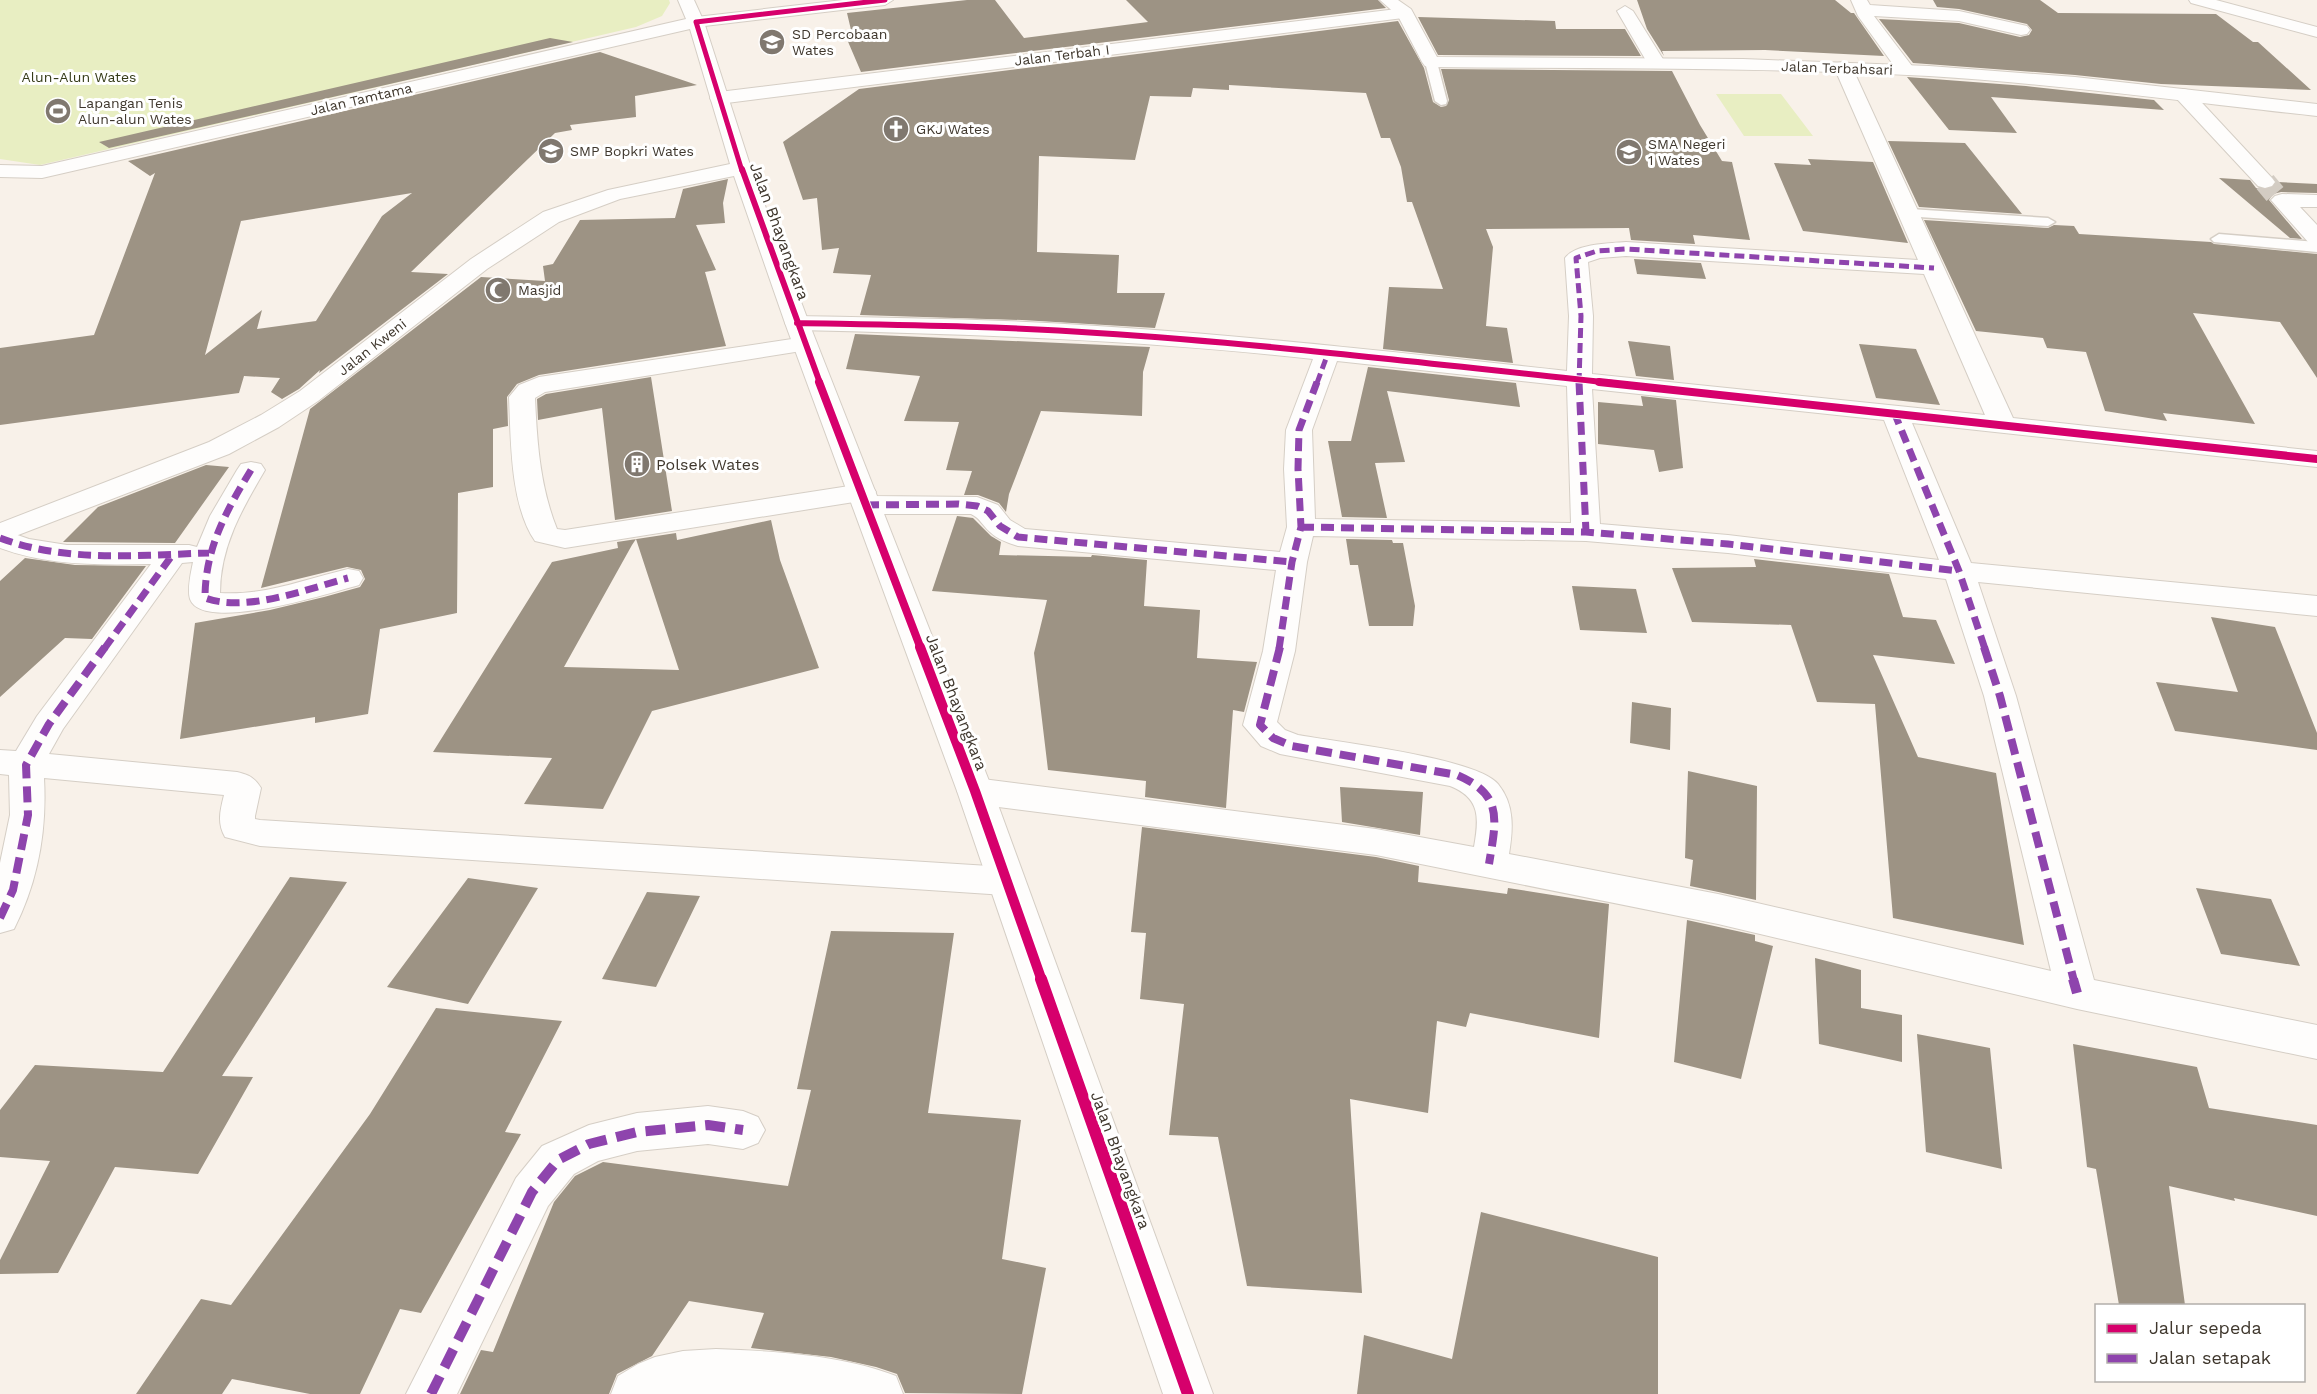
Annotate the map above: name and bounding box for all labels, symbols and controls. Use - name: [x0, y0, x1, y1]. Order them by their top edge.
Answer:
- place label: SD Percobaan Wates: [792, 26, 887, 58]
- school or university icon: SD Percobaan Wates: [757, 27, 787, 57]
- street label: Jalan Terbah I: [1013, 41, 1111, 69]
- street label: Jalan Terbahsari: [1781, 58, 1893, 78]
- park label: Alun-Alun Wates: [22, 69, 136, 85]
- street label: Jalan Tamtama: [308, 79, 414, 119]
- place label: Lapangan Tenis Alun-alun Wates: [78, 95, 192, 127]
- sports icon: Lapangan Tenis Alun-alun Wates: [43, 96, 73, 126]
- church icon: GKJ Wates: [881, 114, 911, 144]
- place label: GKJ Wates: [916, 121, 990, 137]
- school or university icon: SMP Bopkri Wates: [536, 136, 566, 166]
- place label: SMA Negeri 1 Wates: [1648, 136, 1726, 168]
- school or university icon: SMA Negeri 1 Wates: [1614, 137, 1644, 167]
- place label: SMP Bopkri Wates: [570, 143, 694, 159]
- street label: Jalan Bhayangkara: [746, 160, 813, 303]
- mosque icon: Masjid: [483, 275, 513, 305]
- place label: Masjid: [518, 282, 561, 298]
- street label: Jalan Kweni: [335, 316, 409, 378]
- building icon: Polsek Wates: [622, 449, 652, 479]
- place label: Polsek Wates: [656, 455, 759, 474]
- street label: Jalan Bhayangkara: [922, 631, 991, 773]
- street label: Jalan Bhayangkara: [1087, 1089, 1154, 1232]
- legend: [2095, 1304, 2305, 1382]
- text: Jalur sepeda: [2149, 1317, 2262, 1338]
- text: Jalan setapak: [2149, 1347, 2271, 1368]

